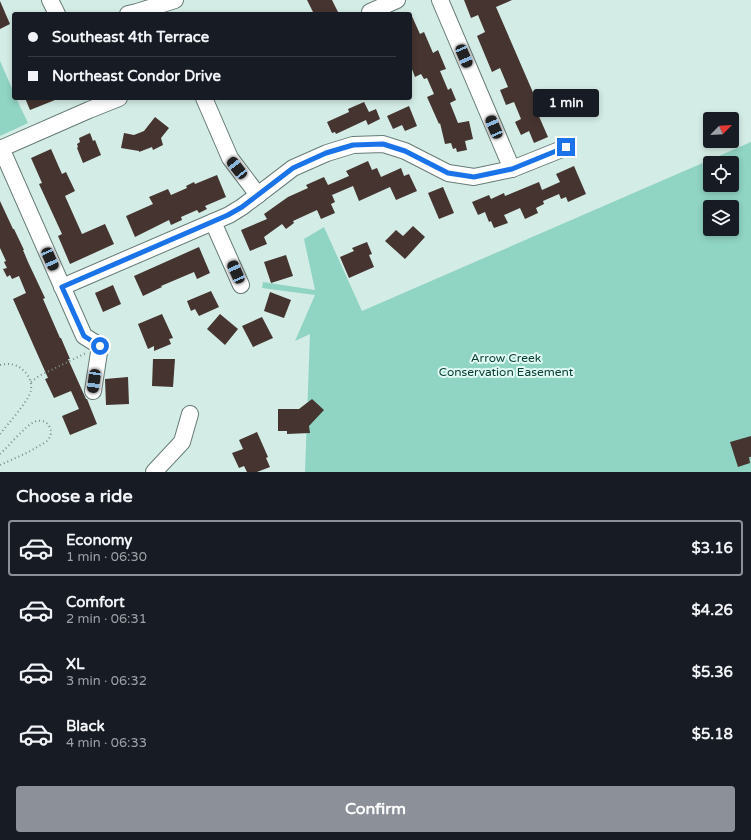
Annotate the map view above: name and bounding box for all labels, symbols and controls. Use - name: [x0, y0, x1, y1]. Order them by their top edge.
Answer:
- text: Southeast 4th Terrace: [52, 28, 209, 46]
- car: [454, 43, 474, 69]
- text: Northeast Condor Drive: [52, 67, 221, 85]
- callout: 1 min: [533, 89, 599, 117]
- text: 1 min: [549, 95, 583, 111]
- north arrow: [703, 112, 739, 148]
- map controls: [703, 112, 739, 236]
- car: [484, 114, 504, 140]
- route end: [557, 138, 575, 156]
- car: [225, 155, 249, 181]
- button: locate: [703, 156, 739, 192]
- button: layers: [703, 200, 739, 236]
- car: [40, 246, 60, 272]
- car: [226, 259, 246, 285]
- route start: [91, 337, 109, 355]
- park label: Arrow Creek Conservation Easement: [439, 351, 574, 379]
- car: [86, 368, 102, 394]
- text: Choose a ride: [16, 485, 133, 507]
- icon: car: [18, 530, 54, 566]
- text: Economy: [66, 531, 132, 549]
- text: $3.16: [692, 539, 733, 557]
- text: 1 min · 06:30: [66, 549, 147, 565]
- icon: car: [18, 592, 54, 628]
- text: Comfort: [66, 593, 125, 611]
- text: $4.26: [692, 601, 733, 619]
- text: 2 min · 06:31: [66, 611, 147, 627]
- icon: car: [18, 654, 54, 690]
- text: XL: [66, 655, 85, 673]
- text: $5.36: [692, 663, 733, 681]
- text: 3 min · 06:32: [66, 673, 147, 689]
- icon: car: [18, 716, 54, 752]
- text: Black: [66, 717, 105, 735]
- text: $5.18: [692, 725, 733, 743]
- text: 4 min · 06:33: [66, 735, 147, 751]
- button: Confirm: [16, 786, 735, 832]

